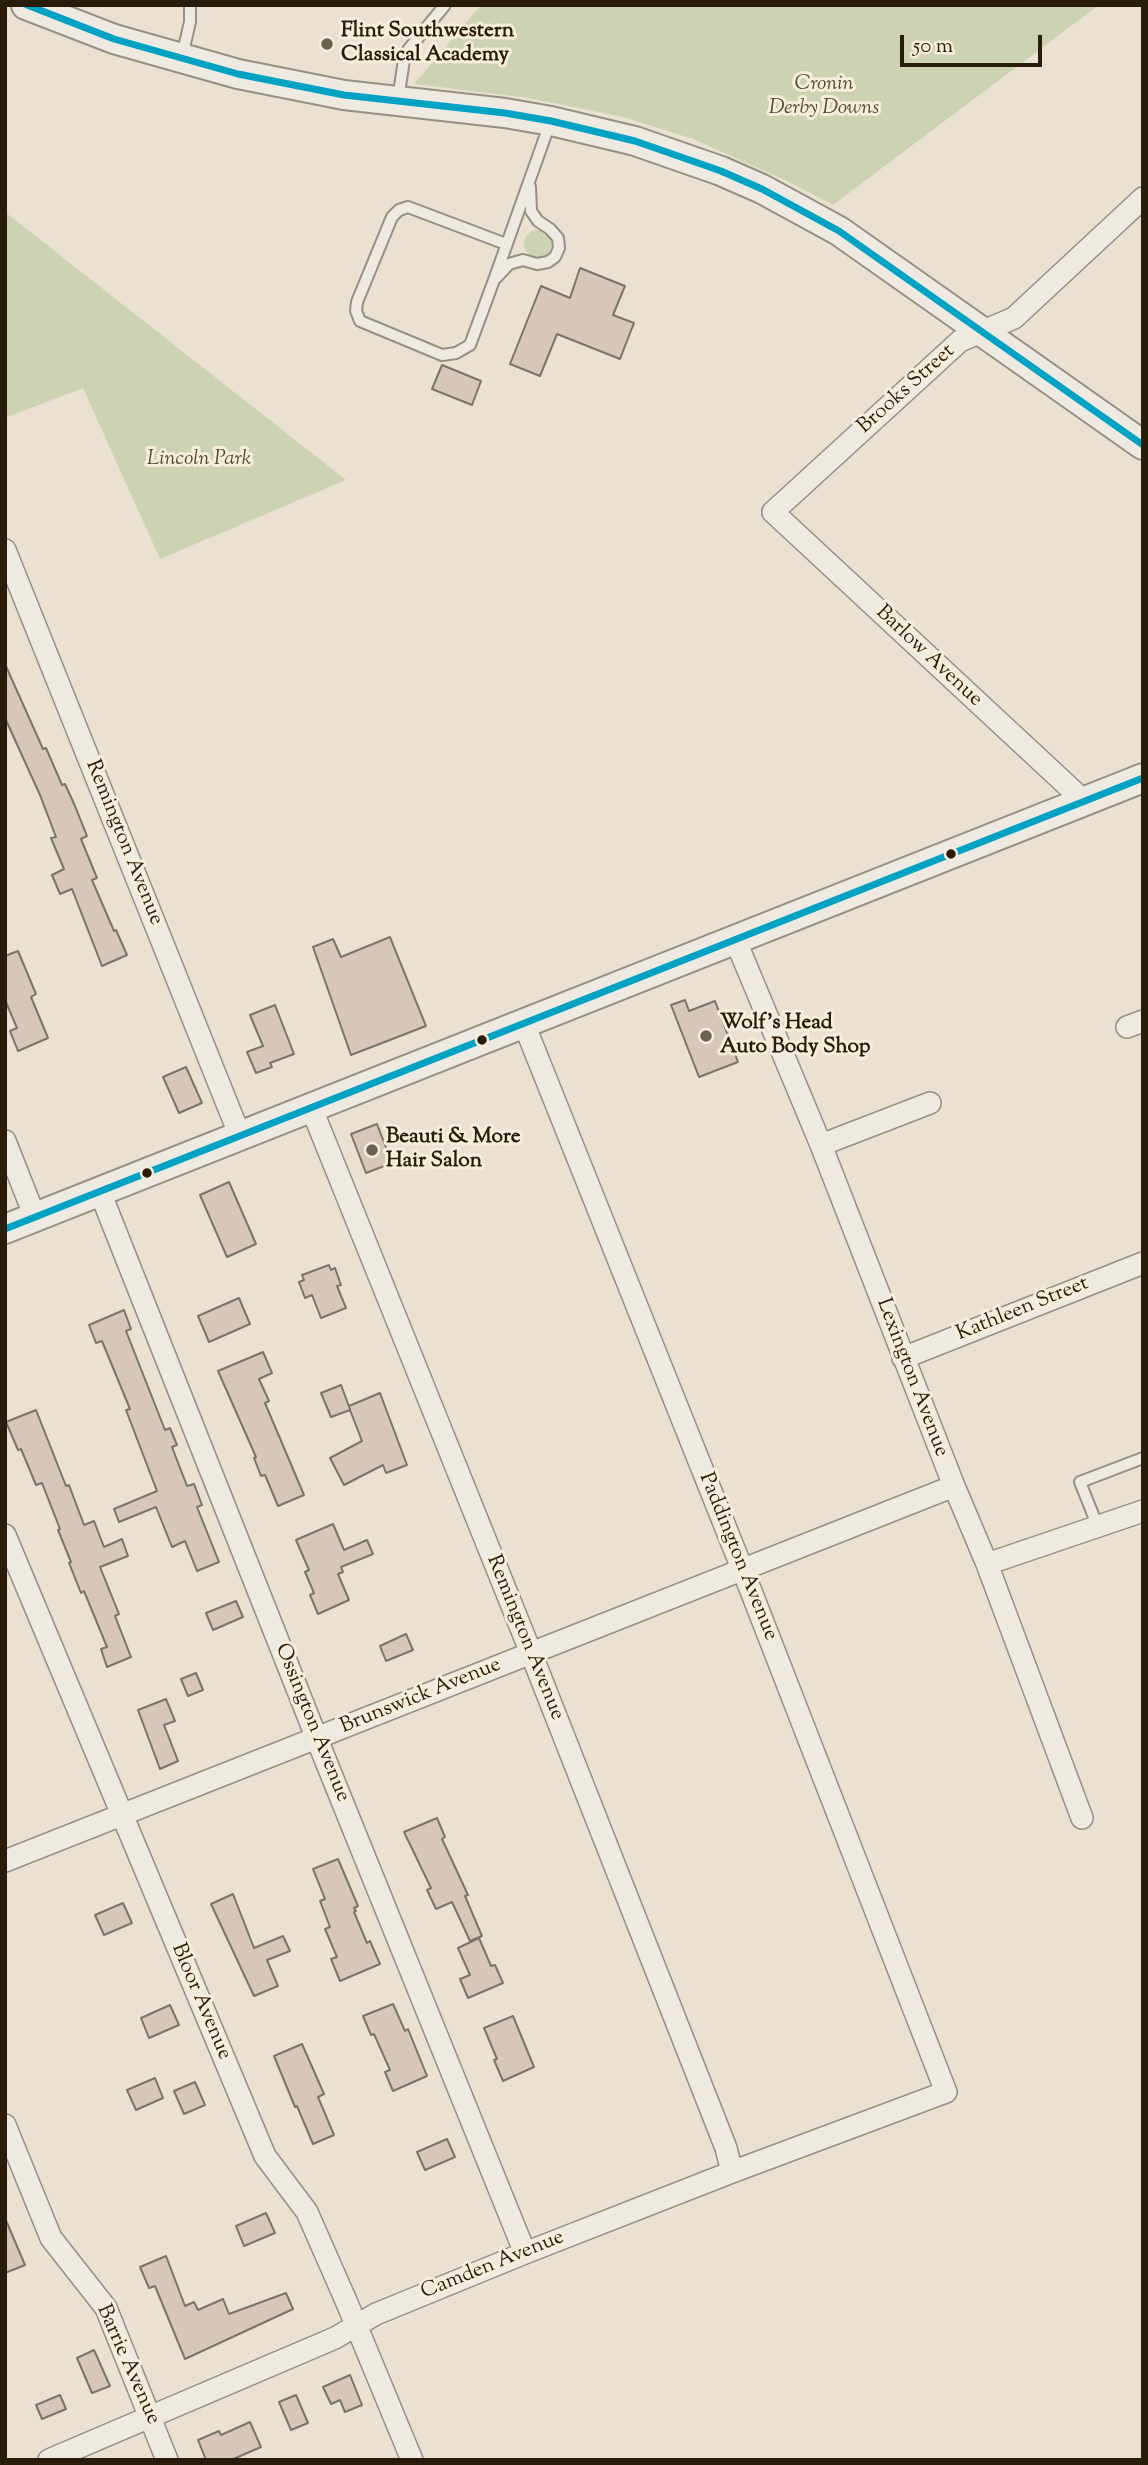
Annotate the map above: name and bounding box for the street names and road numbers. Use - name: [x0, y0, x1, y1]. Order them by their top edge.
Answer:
- street label: Brooks Street: [853, 340, 961, 440]
- street label: Barlow Avenue: [869, 601, 987, 713]
- street label: Remington Avenue: [78, 757, 168, 929]
- street label: Kathleen Street: [953, 1272, 1093, 1348]
- street label: Lexington Avenue: [869, 1295, 953, 1461]
- street label: Paddington Avenue: [692, 1469, 782, 1645]
- street label: Remington Avenue: [479, 1552, 569, 1724]
- street label: Ossington Avenue: [268, 1640, 354, 1806]
- street label: Brunswick Avenue: [337, 1653, 505, 1741]
- street label: Bloor Avenue: [164, 1940, 236, 2064]
- street label: Camden Avenue: [418, 2226, 568, 2306]
- street label: Barrie Avenue: [89, 2301, 165, 2429]

